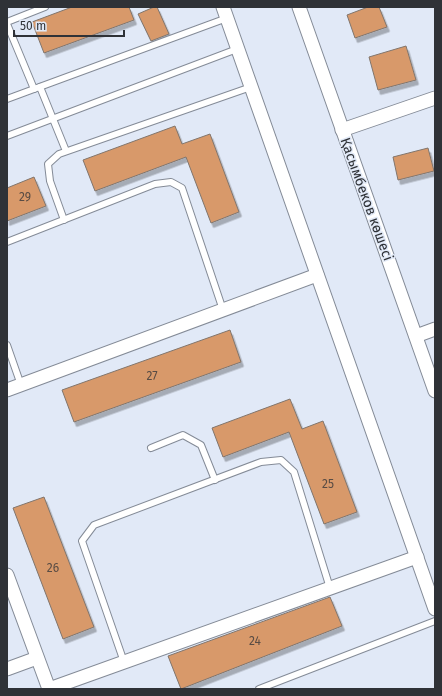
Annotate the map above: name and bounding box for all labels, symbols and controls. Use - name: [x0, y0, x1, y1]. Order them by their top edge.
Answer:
- scale bar: [14, 12, 124, 38]
- text: 50 m: [20, 19, 46, 33]
- street label: Қасымбеков көшесі: [336, 135, 397, 263]
- house number: 29: [19, 190, 31, 204]
- house number: 27: [146, 369, 158, 383]
- house number: 25: [322, 477, 334, 491]
- house number: 26: [47, 561, 59, 575]
- house number: 24: [249, 634, 262, 648]

